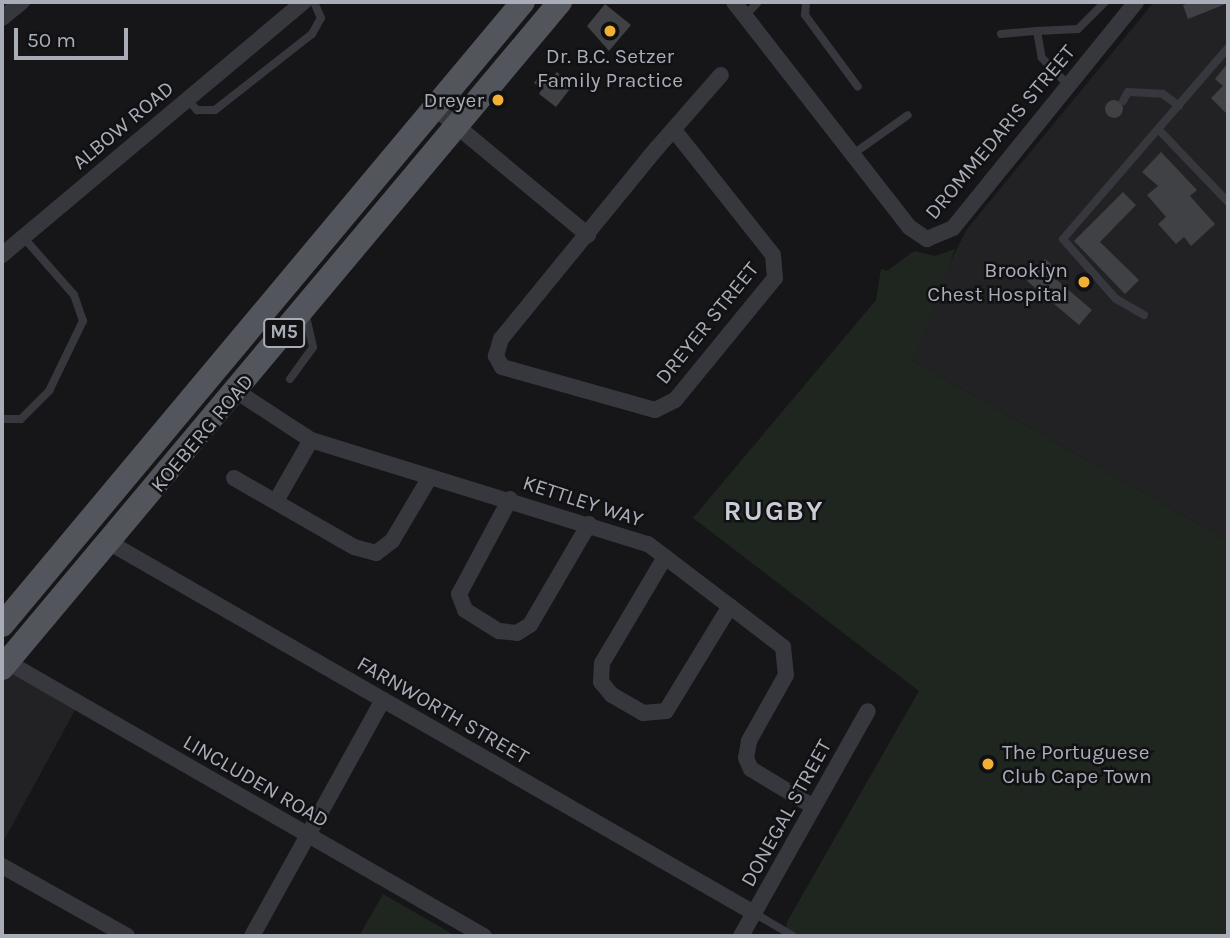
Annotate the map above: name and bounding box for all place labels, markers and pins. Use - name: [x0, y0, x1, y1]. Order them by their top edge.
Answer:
- marker: Dr. B.C. Setzer Family Practice: [600, 21, 620, 41]
- place label: Dr. B.C. Setzer Family Practice: [537, 43, 683, 93]
- place label: Dreyer: [424, 87, 484, 113]
- marker: Dreyer: [490, 92, 506, 108]
- place label: Brooklyn Chest Hospital: [927, 257, 1068, 307]
- marker: Brooklyn Chest Hospital: [1074, 272, 1094, 292]
- place label: The Portuguese Club Cape Town: [1002, 739, 1152, 789]
- marker: The Portuguese Club Cape Town: [980, 756, 996, 772]

